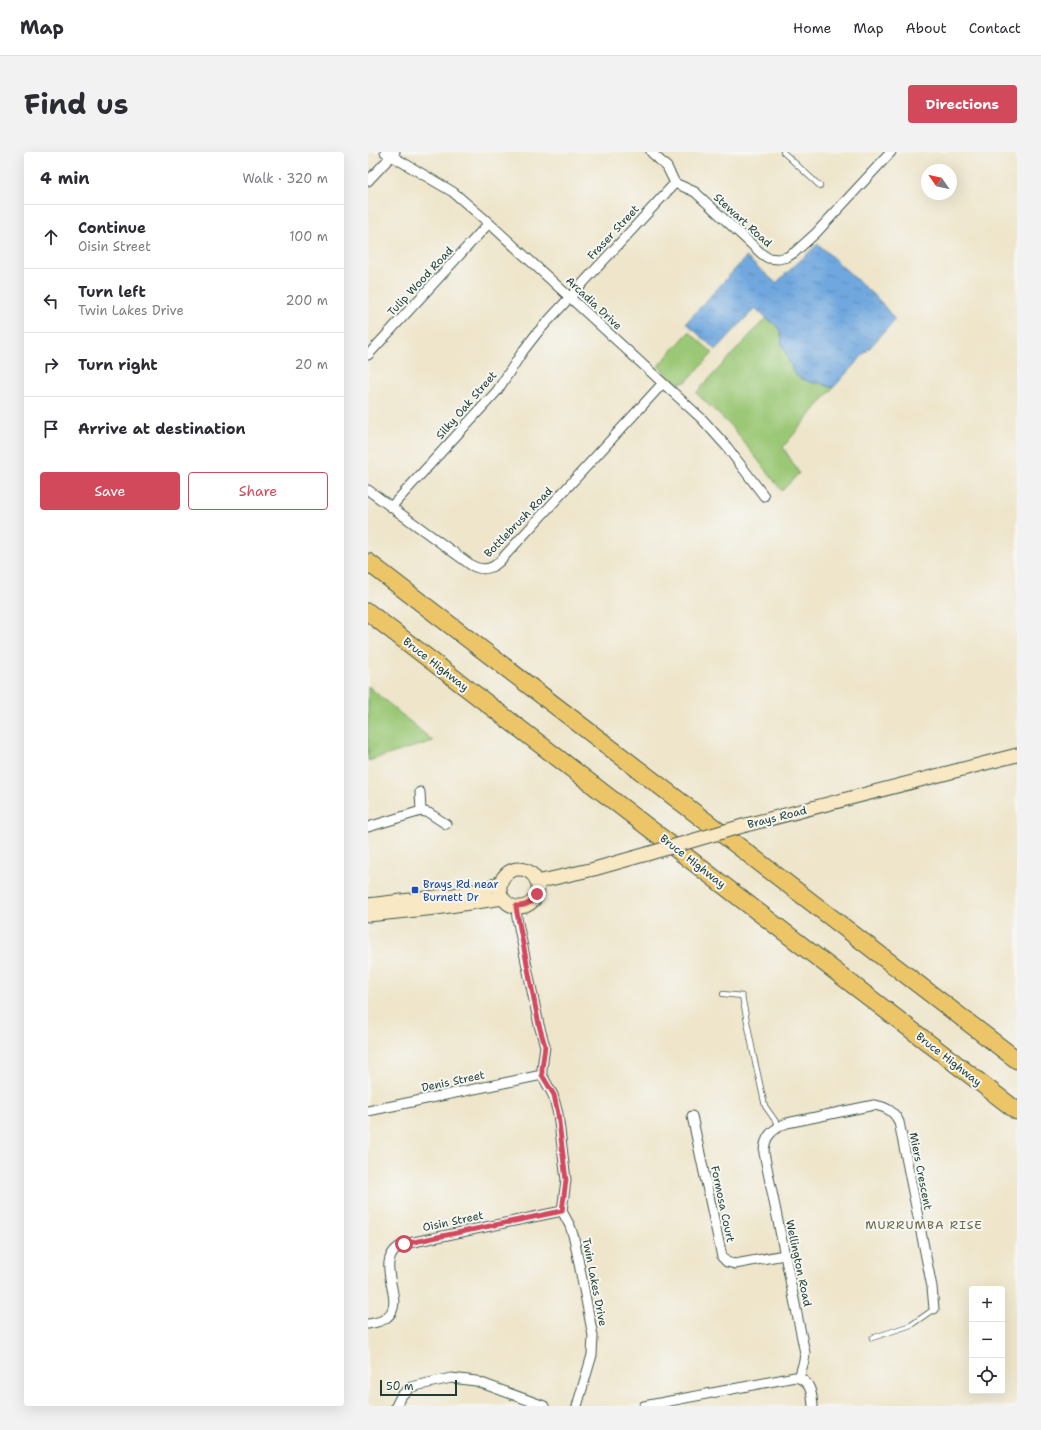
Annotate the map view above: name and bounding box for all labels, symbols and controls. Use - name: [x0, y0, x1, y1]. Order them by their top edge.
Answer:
- text: Map: [20, 15, 64, 40]
- text: Home: [793, 19, 832, 37]
- text: Map: [854, 19, 884, 37]
- text: About: [906, 19, 947, 37]
- text: Contact: [969, 19, 1021, 37]
- text: Find us: [24, 85, 129, 123]
- button: Directions: [908, 85, 1017, 123]
- north arrow: [921, 164, 957, 200]
- text: 4 min: [40, 167, 90, 189]
- text: Walk · 320 m: [242, 170, 328, 187]
- street label: Stewart Road: [710, 190, 775, 251]
- street label: Fraser Street: [584, 202, 643, 263]
- text: Continue: [78, 218, 146, 238]
- icon: ahead: [40, 226, 62, 248]
- text: 100 m: [289, 228, 328, 245]
- text: Oisin Street: [78, 238, 151, 255]
- street label: Tulip Wood Road: [384, 243, 457, 319]
- street label: Arcadia Drive: [562, 273, 625, 333]
- text: Turn left: [78, 282, 146, 302]
- icon: left: [40, 290, 62, 312]
- text: 200 m: [286, 292, 328, 309]
- text: Twin Lakes Drive: [78, 302, 184, 319]
- icon: right: [40, 354, 62, 376]
- text: Turn right: [78, 355, 158, 375]
- text: 20 m: [295, 356, 328, 373]
- street label: Silky Oak Street: [433, 368, 500, 443]
- icon: arrive: [40, 418, 62, 440]
- text: Arrive at destination: [78, 419, 246, 439]
- button: Save: [40, 472, 180, 510]
- button: Share: [188, 472, 328, 510]
- street label: Bottlebrush Road: [481, 484, 556, 561]
- street label: Bruce Highway: [400, 634, 472, 695]
- street label: Brays Road: [746, 803, 808, 832]
- street label: Bruce Highway: [657, 831, 729, 892]
- place label: Brays Rd near Burnett Dr: [423, 877, 499, 905]
- marker: Brays Rd near Burnett Dr: [410, 885, 420, 895]
- route end: [528, 885, 546, 903]
- street label: Bruce Highway: [913, 1029, 985, 1090]
- street label: Denis Street: [420, 1067, 486, 1096]
- street label: Miers Crescent: [906, 1131, 935, 1211]
- street label: Formosa Court: [707, 1164, 738, 1244]
- street label: Oisin Street: [421, 1208, 485, 1235]
- district label: MURRUMBA RISE: [865, 1217, 983, 1233]
- street label: Wellington Road: [782, 1218, 815, 1308]
- route start: [395, 1235, 413, 1253]
- street label: Twin Lakes Drive: [579, 1237, 610, 1327]
- map controls: [969, 1286, 1005, 1394]
- button: +: [969, 1286, 1005, 1322]
- button: −: [969, 1322, 1005, 1358]
- button: locate: [969, 1358, 1005, 1394]
- scale bar: [380, 1378, 457, 1397]
- text: 50 m: [386, 1379, 414, 1394]

